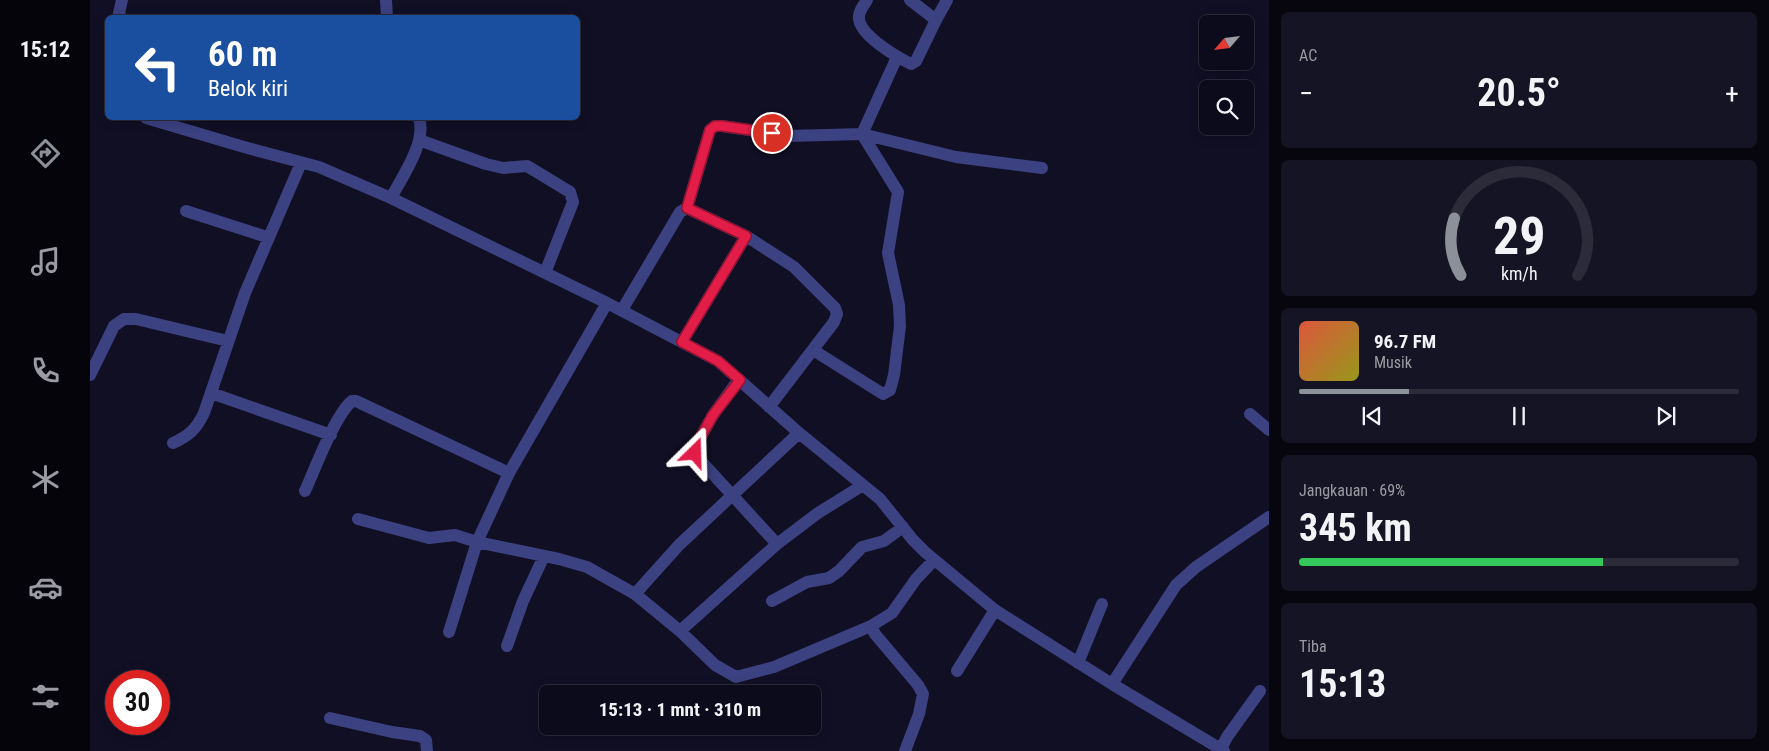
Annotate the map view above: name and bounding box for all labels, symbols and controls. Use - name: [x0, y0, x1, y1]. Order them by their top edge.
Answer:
- north arrow: [1199, 15, 1254, 70]
- map controls: [1199, 15, 1254, 135]
- text: 60 m: [208, 34, 277, 75]
- icon: left: [125, 35, 190, 100]
- text: 15:12: [20, 37, 70, 62]
- text: AC: [1299, 46, 1317, 65]
- text: 20.5°: [1477, 71, 1561, 115]
- text: Belok kiri: [208, 76, 288, 101]
- text: −: [1299, 77, 1313, 110]
- text: +: [1725, 77, 1739, 110]
- button: search: [1199, 80, 1254, 135]
- pin: [751, 112, 793, 154]
- icon: arrive: [758, 119, 786, 147]
- icon: directions: [28, 136, 63, 171]
- text: 29: [1493, 206, 1545, 267]
- icon: music: [28, 244, 63, 279]
- text: km/h: [1501, 263, 1537, 284]
- text: 96.7 FM: [1374, 330, 1436, 353]
- icon: phone: [28, 353, 63, 388]
- text: Musik: [1374, 353, 1412, 372]
- icon: previous: [1358, 402, 1386, 430]
- icon: pause: [1505, 402, 1533, 430]
- icon: next: [1652, 402, 1680, 430]
- position arrow: [668, 426, 720, 478]
- icon: climate: [28, 462, 63, 497]
- text: Jangkauan · 69%: [1299, 481, 1405, 500]
- text: 345 km: [1299, 506, 1412, 550]
- icon: car: [28, 570, 63, 605]
- text: Tiba: [1299, 637, 1327, 656]
- text: 15:13: [1299, 662, 1386, 706]
- speed limit sign: 30: [105, 670, 170, 735]
- icon: filters: [28, 679, 63, 714]
- text: 15:13 · 1 mnt · 310 m: [599, 698, 761, 721]

